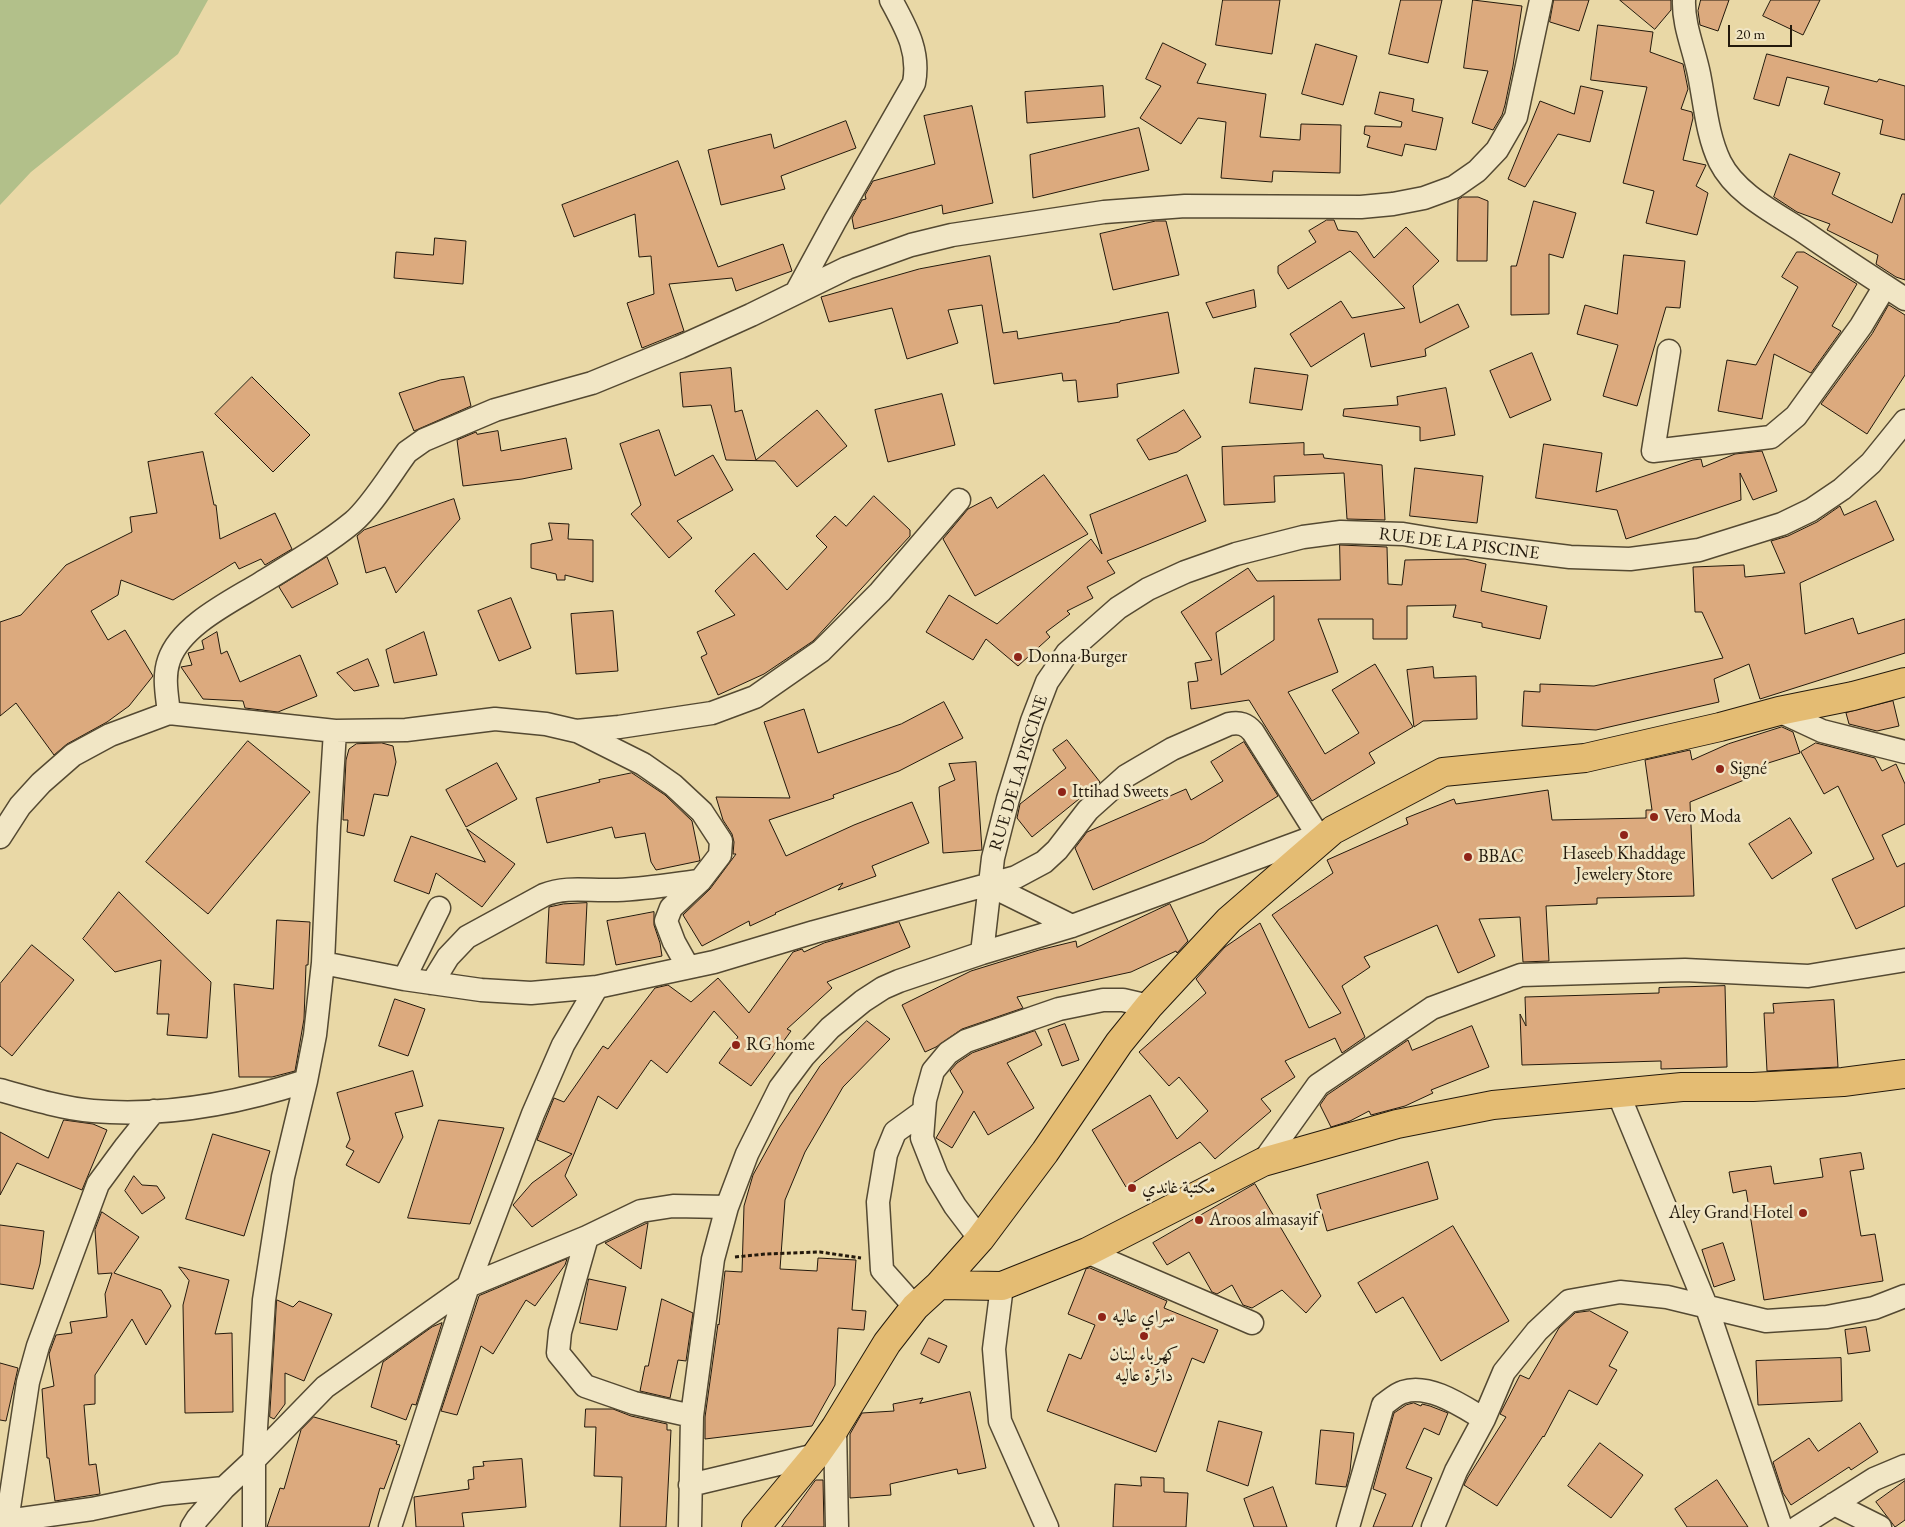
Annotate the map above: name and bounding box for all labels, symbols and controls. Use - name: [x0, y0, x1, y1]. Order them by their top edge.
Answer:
- scale bar: [1730, 15, 1794, 47]
- text: 20 m: [1736, 24, 1765, 43]
- street label: RUE DE LA PISCINE: [1378, 523, 1540, 565]
- place label: Donna Burger: [1028, 646, 1127, 668]
- marker: Donna Burger: [1012, 651, 1024, 663]
- street label: RUE DE LA PISCINE: [985, 693, 1053, 853]
- place label: Signé: [1730, 758, 1767, 780]
- marker: Signé: [1714, 763, 1726, 775]
- place label: Ittihad Sweets: [1072, 781, 1169, 803]
- marker: Ittihad Sweets: [1056, 786, 1068, 798]
- place label: Vero Moda: [1664, 806, 1741, 828]
- marker: Vero Moda: [1648, 811, 1660, 823]
- marker: Haseeb Khaddage Jewelery Store: [1618, 829, 1630, 841]
- place label: Haseeb Khaddage Jewelery Store: [1562, 843, 1686, 886]
- place label: BBAC: [1478, 846, 1524, 868]
- marker: BBAC: [1462, 851, 1474, 863]
- place label: RG home: [746, 1034, 815, 1056]
- marker: RG home: [730, 1039, 742, 1051]
- place label: مكتبة غاندي: [1142, 1177, 1215, 1199]
- marker: مكتبة غاندي: [1126, 1182, 1138, 1194]
- place label: Aley Grand Hotel: [1669, 1202, 1793, 1224]
- marker: Aley Grand Hotel: [1797, 1207, 1809, 1219]
- place label: Aroos almasayif: [1209, 1209, 1318, 1231]
- marker: Aroos almasayif: [1193, 1214, 1205, 1226]
- place label: سراي عاليه: [1112, 1306, 1175, 1328]
- marker: سراي عاليه: [1096, 1311, 1108, 1323]
- marker: كهرباء لبنان دائرة عاليه: [1138, 1330, 1150, 1342]
- place label: كهرباء لبنان دائرة عاليه: [1109, 1344, 1179, 1386]

